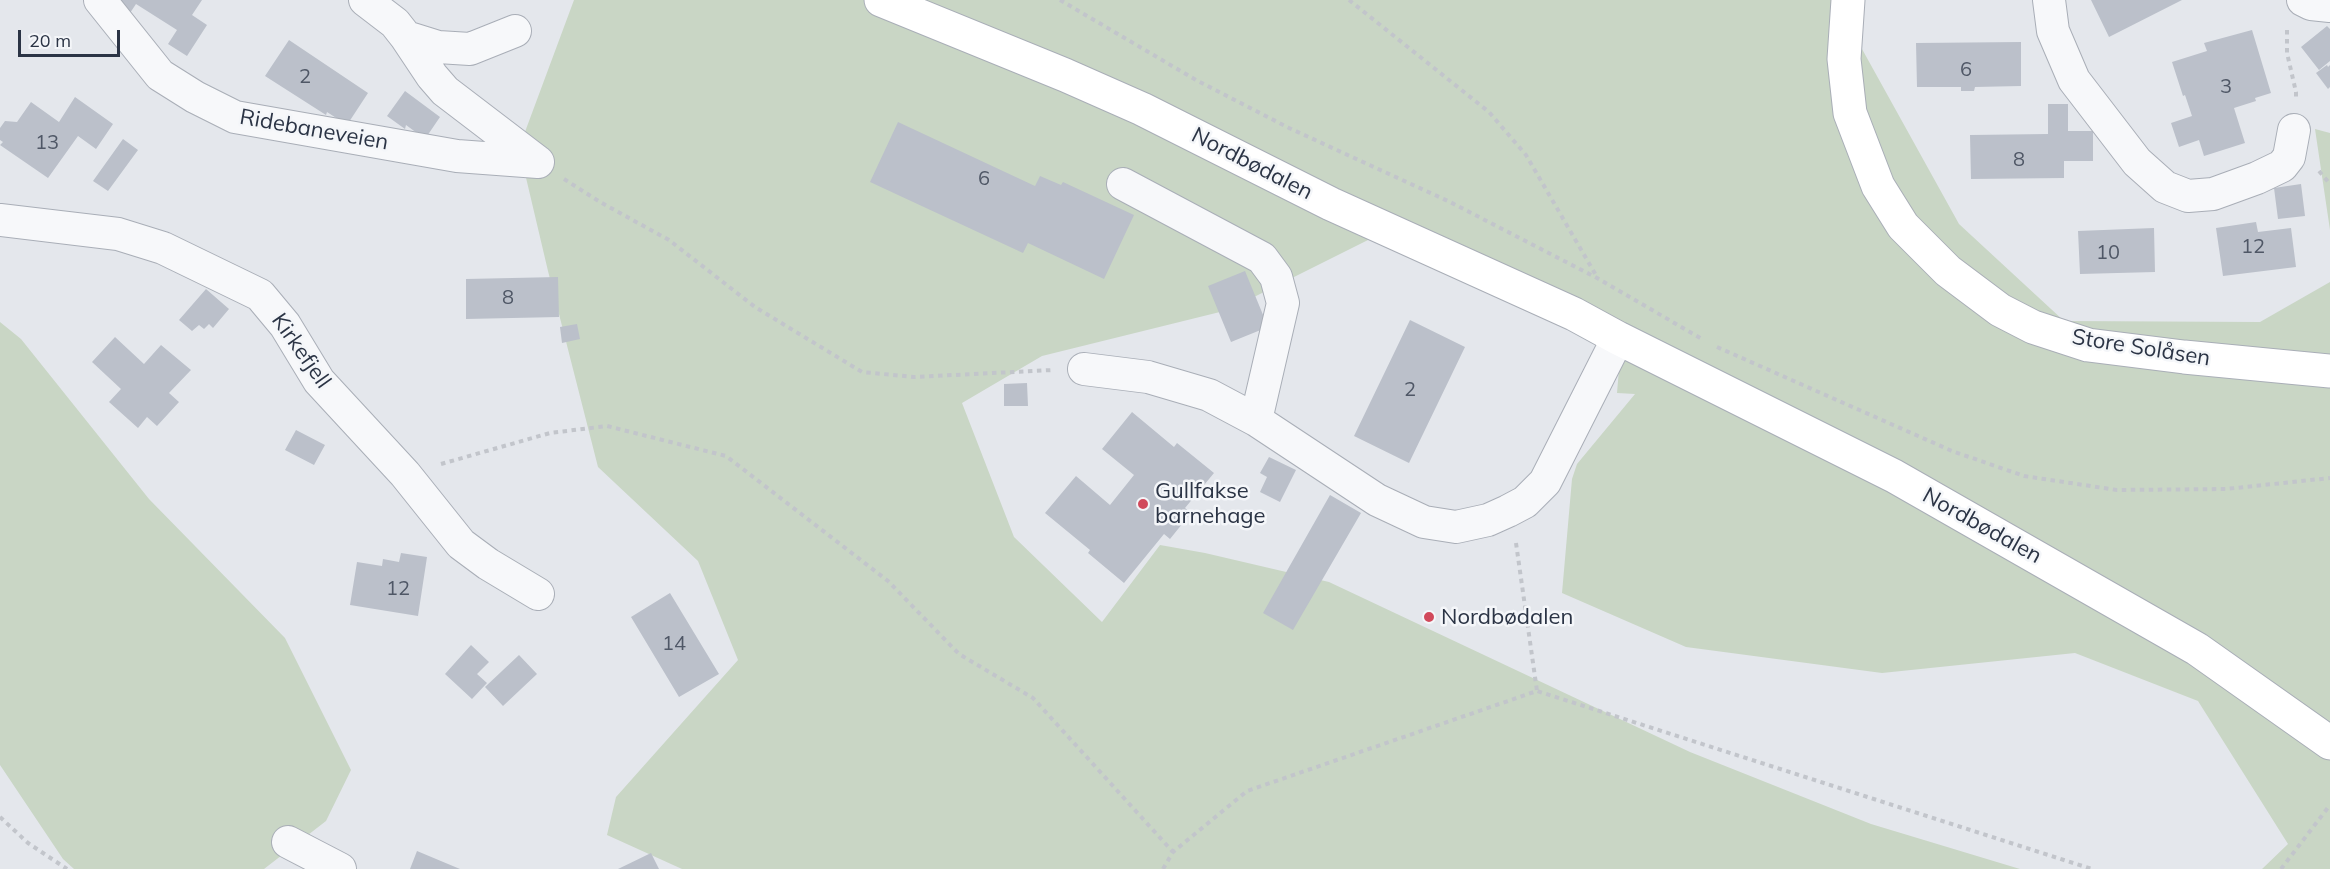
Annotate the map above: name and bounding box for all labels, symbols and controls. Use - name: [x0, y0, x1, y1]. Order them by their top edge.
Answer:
- scale bar: [21, 18, 123, 56]
- text: 20 m: [29, 29, 71, 52]
- house number: 6: [1960, 58, 1972, 82]
- house number: 2: [299, 65, 311, 89]
- house number: 3: [2220, 75, 2232, 99]
- street label: Ridebaneveien: [238, 104, 390, 156]
- street label: Nordbødalen: [1187, 122, 1317, 206]
- house number: 13: [35, 131, 59, 155]
- house number: 8: [2013, 148, 2025, 172]
- house number: 6: [978, 167, 990, 191]
- house number: 12: [2241, 235, 2265, 259]
- house number: 10: [2096, 241, 2120, 265]
- house number: 8: [502, 286, 514, 310]
- street label: Kirkefjell: [266, 308, 336, 394]
- street label: Store Solåsen: [2070, 324, 2212, 372]
- house number: 2: [1404, 378, 1416, 402]
- place label: Gullfakse barnehage: [1155, 478, 1266, 530]
- street label: Nordbødalen: [1918, 482, 2046, 570]
- marker: Gullfakse barnehage: [1136, 497, 1150, 511]
- house number: 12: [386, 577, 410, 601]
- place label: Nordbødalen: [1441, 604, 1573, 630]
- marker: Nordbødalen: [1422, 610, 1436, 624]
- house number: 14: [662, 632, 686, 656]

